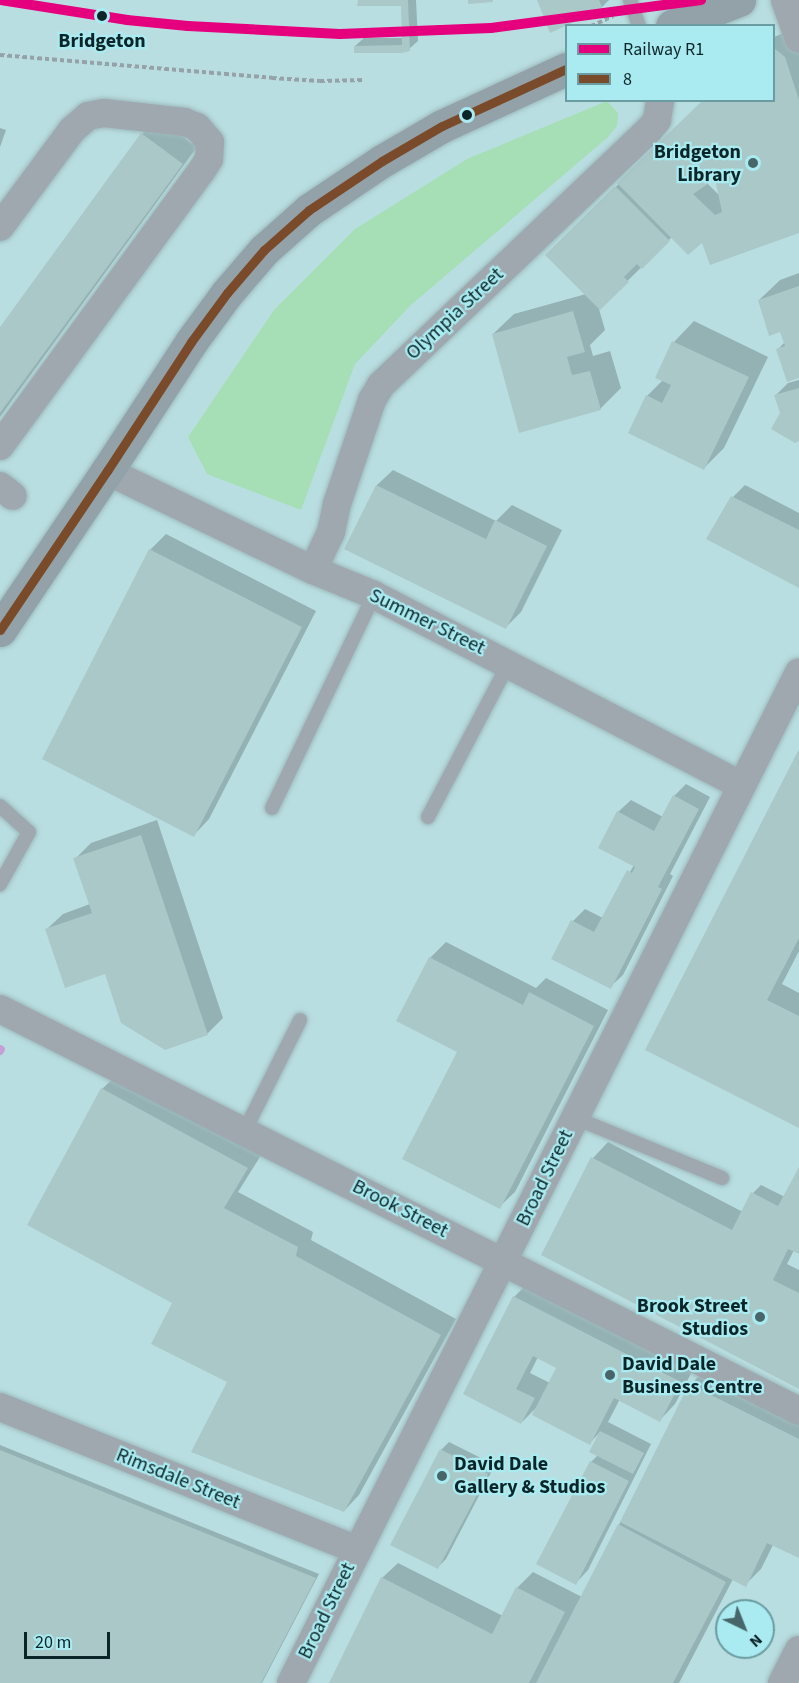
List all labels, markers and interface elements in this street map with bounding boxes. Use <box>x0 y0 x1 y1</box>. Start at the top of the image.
marker: Bridgeton <box>91 5 113 27</box>
legend <box>565 24 775 102</box>
place label: Bridgeton <box>58 29 146 53</box>
text: Railway R1 <box>623 37 704 62</box>
text: 8 <box>623 67 632 92</box>
unlabelled marker <box>461 109 473 121</box>
place label: Bridgeton Library <box>654 140 741 187</box>
marker: Bridgeton Library <box>746 156 760 170</box>
street label: Olympia Street <box>401 263 509 365</box>
street label: Summer Street <box>365 584 489 660</box>
street label: Broad Street <box>511 1126 579 1230</box>
street label: Brook Street <box>348 1175 452 1243</box>
place label: Brook Street Studios <box>637 1294 748 1341</box>
marker: Brook Street Studios <box>753 1310 767 1324</box>
place label: David Dale Business Centre <box>622 1352 763 1399</box>
marker: David Dale Business Centre <box>603 1368 617 1382</box>
street label: Rimsdale Street <box>113 1443 243 1515</box>
place label: David Dale Gallery & Studios <box>454 1452 605 1499</box>
marker: David Dale Gallery & Studios <box>435 1469 449 1483</box>
street label: Broad Street <box>293 1559 361 1663</box>
north arrow <box>715 1599 775 1659</box>
scale bar <box>27 1620 112 1658</box>
text: N <box>745 1629 767 1652</box>
text: 20 m <box>35 1630 71 1655</box>

